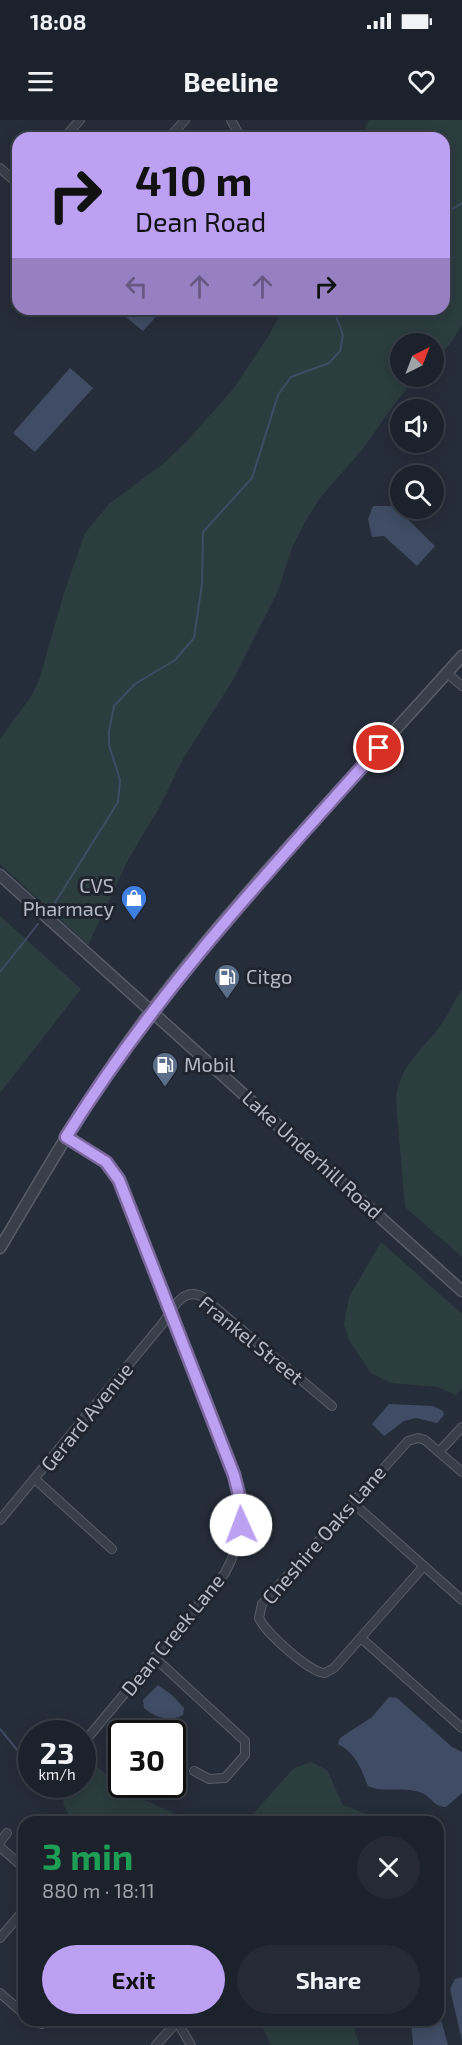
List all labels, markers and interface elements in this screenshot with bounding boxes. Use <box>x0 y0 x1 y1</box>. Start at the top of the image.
text: 18:08 <box>30 8 86 34</box>
icon: menu <box>24 65 57 98</box>
text: Beeline <box>183 65 279 97</box>
icon: heart <box>405 65 438 98</box>
text: 410 m <box>135 154 252 204</box>
icon: right <box>36 156 114 234</box>
text: Dean Road <box>135 205 266 237</box>
icon: left <box>120 270 153 303</box>
icon: ahead <box>183 270 216 303</box>
icon: ahead <box>246 270 279 303</box>
icon: right <box>309 270 342 303</box>
north arrow <box>390 333 444 387</box>
map controls <box>390 333 444 519</box>
button: sound <box>390 399 444 453</box>
button: search <box>390 465 444 519</box>
pin <box>353 722 404 773</box>
icon: arrive <box>362 731 395 764</box>
place label: CVS Pharmacy <box>23 873 114 920</box>
shop icon: CVS Pharmacy <box>119 883 149 921</box>
fuel station icon: Citgo <box>212 962 242 1000</box>
place label: Citgo <box>246 964 292 988</box>
fuel station icon: Mobil <box>150 1050 180 1088</box>
place label: Mobil <box>184 1052 235 1076</box>
street label: Lake Underhill Road <box>238 1085 388 1223</box>
street label: Frankel Street <box>195 1290 309 1389</box>
street label: Gerard Avenue <box>35 1357 137 1475</box>
street label: Cheshire Oaks Lane <box>256 1460 390 1609</box>
position arrow <box>209 1493 273 1557</box>
street label: Dean Creek Lane <box>116 1569 229 1700</box>
speed limit sign: 30 <box>108 1720 186 1798</box>
text: 23 <box>40 1734 74 1770</box>
text: km/h <box>38 1765 76 1783</box>
text: 3 min <box>42 1834 133 1877</box>
button: close <box>357 1836 420 1899</box>
text: 880 m · 18:11 <box>42 1878 155 1902</box>
button: Exit <box>42 1945 225 2014</box>
button: Share <box>237 1945 420 2014</box>

